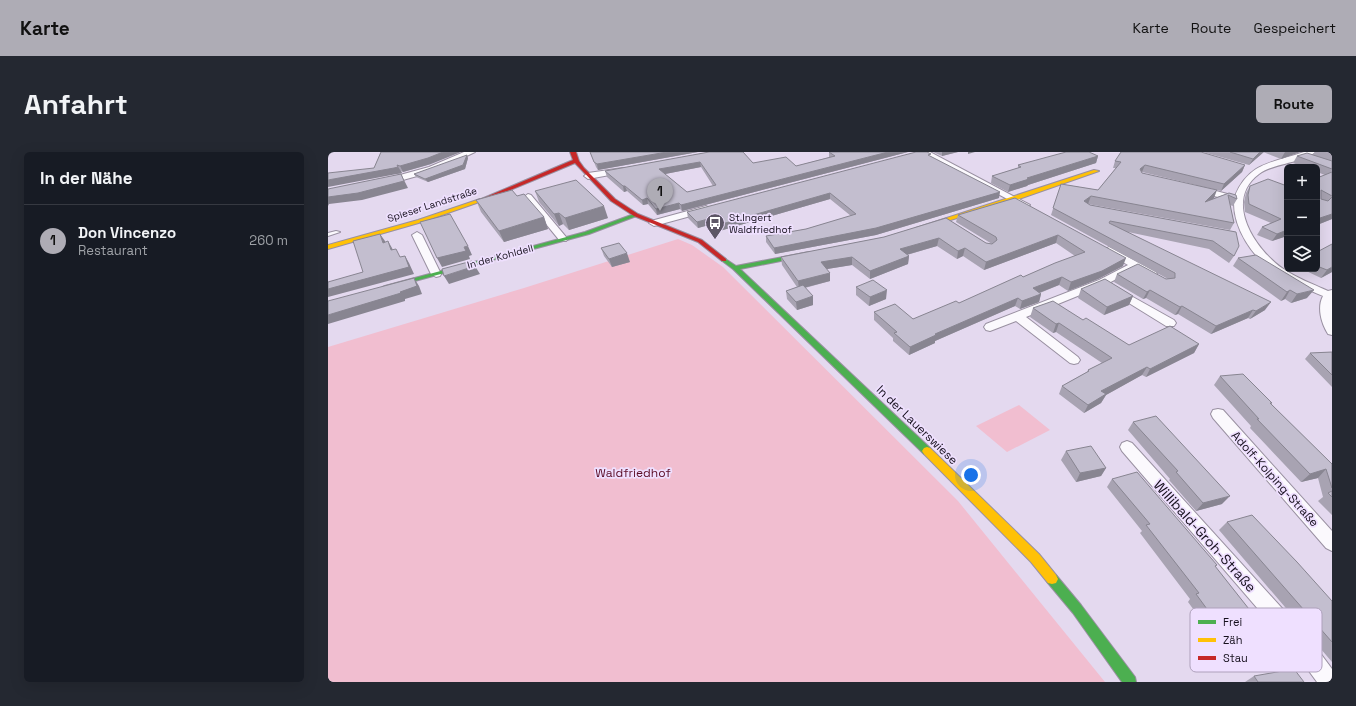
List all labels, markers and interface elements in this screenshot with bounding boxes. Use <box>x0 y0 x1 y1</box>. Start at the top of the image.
text: Karte <box>20 16 70 41</box>
text: Karte <box>1133 19 1169 37</box>
text: Route <box>1191 19 1231 37</box>
text: Gespeichert <box>1253 19 1336 37</box>
button: Route <box>1256 85 1332 123</box>
text: Anfahrt <box>24 86 128 122</box>
map controls <box>1284 164 1320 272</box>
button: + <box>1284 164 1320 200</box>
text: In der Nähe <box>40 167 132 189</box>
pin: 1 <box>647 178 673 211</box>
street label: Spieser Landstraße <box>386 184 479 225</box>
button: − <box>1284 200 1320 236</box>
place label: St.Ingert Waldfriedhof <box>729 211 792 236</box>
bus stop icon: St.Ingert Waldfriedhof <box>704 212 726 240</box>
text: Don Vincenzo <box>78 223 176 242</box>
text: 1 <box>50 232 56 249</box>
text: 260 m <box>249 232 288 249</box>
button: layers <box>1284 236 1320 272</box>
street label: In der Kohldell <box>466 241 535 272</box>
text: Restaurant <box>78 242 148 259</box>
street label: In der Lauerswiese <box>873 382 961 468</box>
street label: Adolf-Kolping-Straße <box>1228 428 1322 530</box>
park label: Waldfriedhof <box>595 465 671 481</box>
your location <box>961 465 981 485</box>
street label: Willibald-Groh-Straße <box>1150 476 1260 596</box>
legend <box>1190 608 1322 672</box>
text: Frei <box>1223 615 1242 629</box>
text: Zäh <box>1223 633 1242 647</box>
text: Stau <box>1223 651 1248 665</box>

